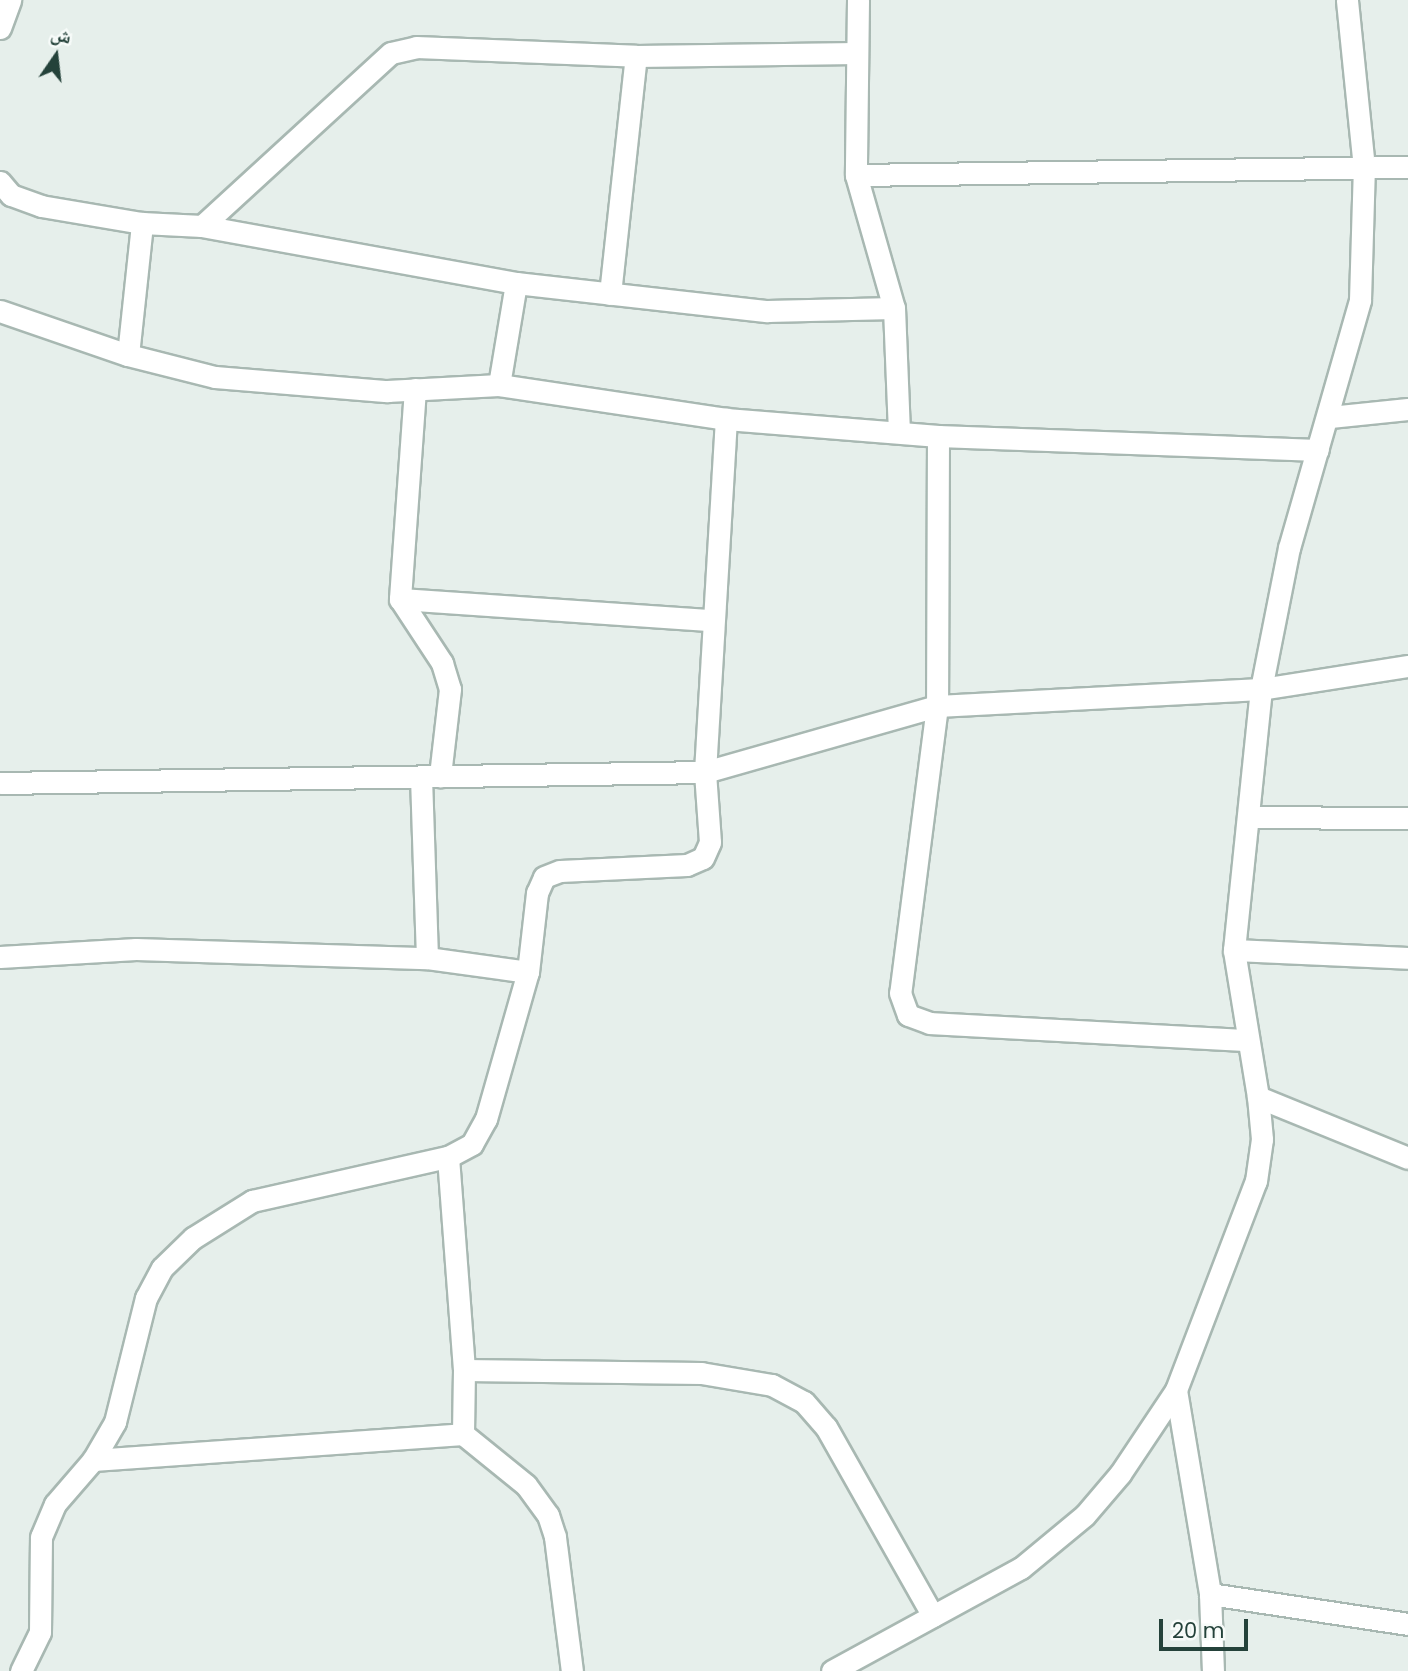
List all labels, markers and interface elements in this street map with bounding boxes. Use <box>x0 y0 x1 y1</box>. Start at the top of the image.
text: ش <box>48 20 74 51</box>
north arrow <box>21 21 91 91</box>
scale bar <box>1163 1604 1252 1648</box>
text: 20 m <box>1172 1616 1225 1645</box>

